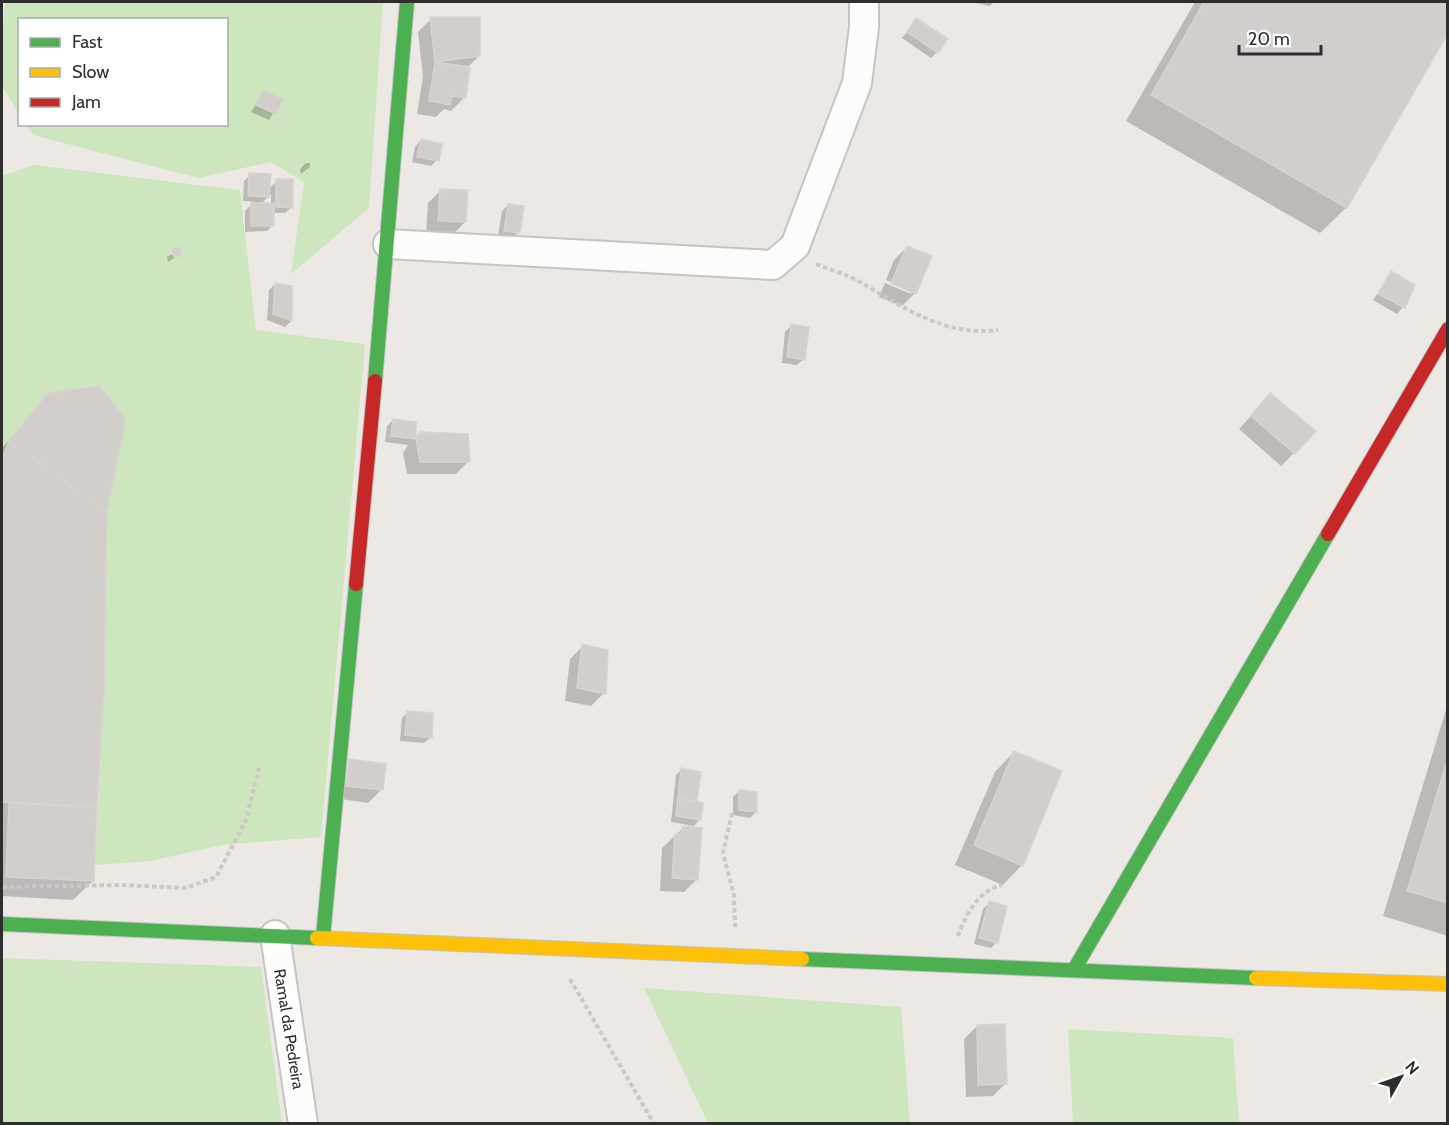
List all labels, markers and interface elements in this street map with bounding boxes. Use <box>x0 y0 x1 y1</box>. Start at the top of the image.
legend <box>18 18 228 126</box>
scale bar <box>1239 18 1322 56</box>
text: 20 m <box>1248 28 1290 50</box>
text: Fast <box>72 31 103 53</box>
text: Slow <box>72 61 109 83</box>
text: Jam <box>71 91 101 113</box>
street label: Ramal da Pedreira <box>270 967 308 1091</box>
north arrow <box>1371 1047 1431 1107</box>
text: N <box>1401 1057 1423 1078</box>

